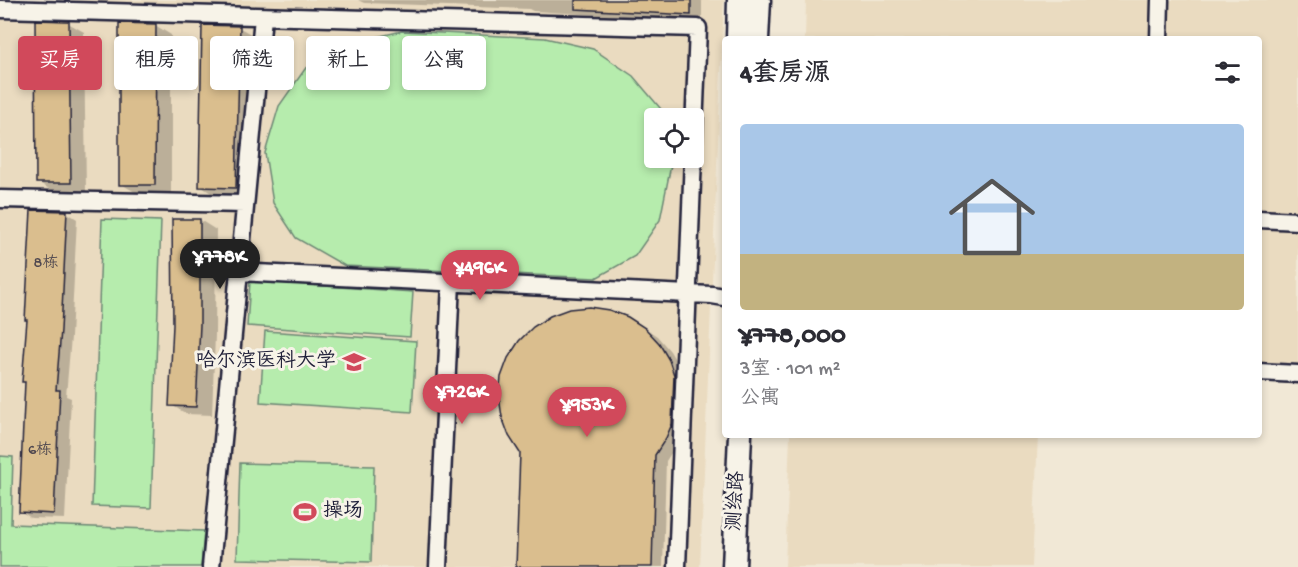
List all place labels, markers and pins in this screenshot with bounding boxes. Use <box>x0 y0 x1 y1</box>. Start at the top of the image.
pin: ¥778K <box>178 239 262 290</box>
pin: ¥496K <box>438 250 522 301</box>
place label: 哈尔滨医科大学 <box>196 349 336 374</box>
school or university icon: 哈尔滨医科大学 <box>341 349 367 375</box>
pin: ¥726K <box>420 374 504 425</box>
pin: ¥953K <box>545 387 629 438</box>
sports icon: 操场 <box>292 499 318 525</box>
place label: 操场 <box>323 500 363 524</box>

